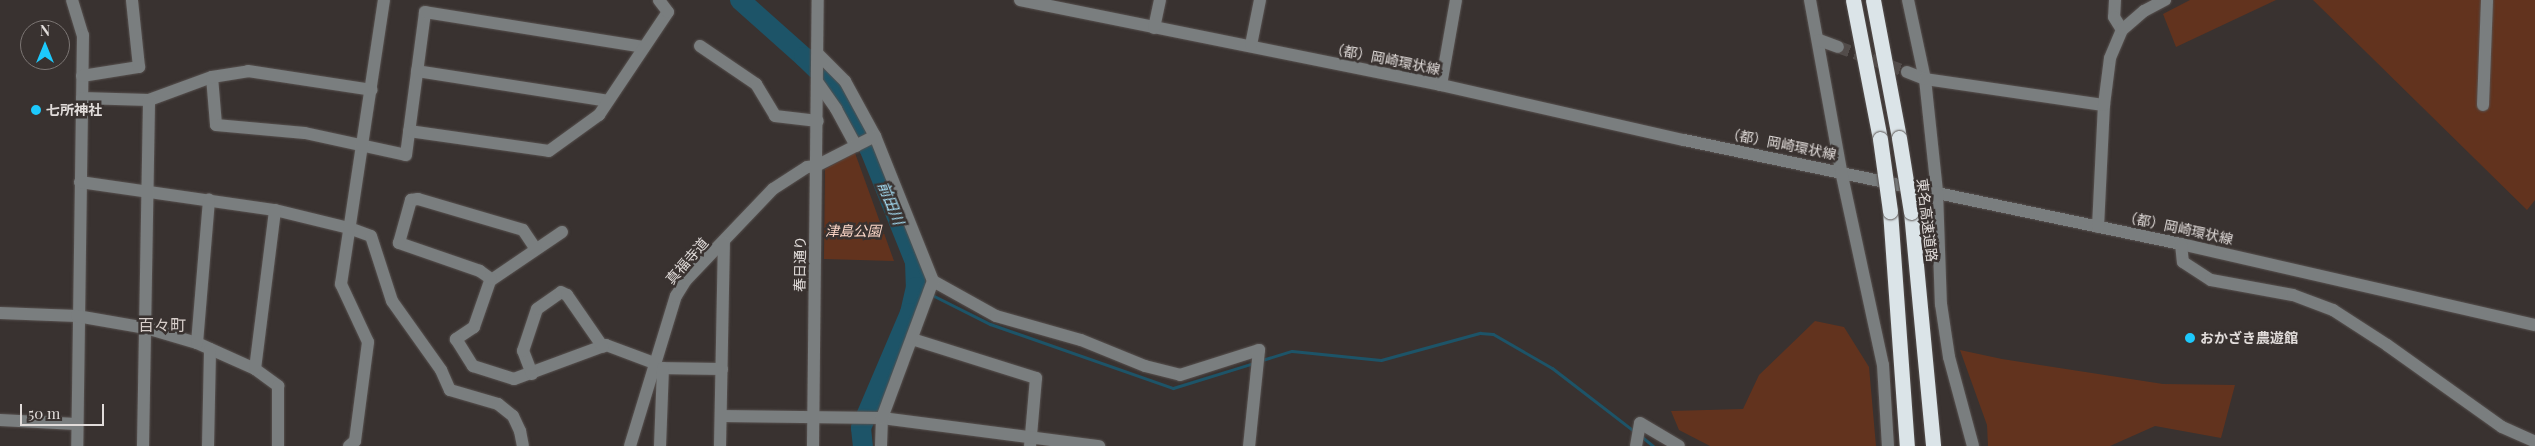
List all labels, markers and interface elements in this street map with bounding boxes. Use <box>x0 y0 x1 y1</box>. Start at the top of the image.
north arrow <box>20 20 70 70</box>
text: N <box>40 21 50 40</box>
street label: （都）岡崎環状線 <box>1328 40 1442 78</box>
place label: 七所神社 <box>46 102 102 118</box>
marker: 七所神社 <box>30 104 42 116</box>
street label: （都）岡崎環状線 <box>1724 125 1838 163</box>
street label: 東名高速道路 <box>1914 177 1940 263</box>
water label: 前田川 <box>874 179 908 227</box>
street label: （都）岡崎環状線 <box>2121 208 2235 248</box>
park label: 津島公園 <box>825 223 881 239</box>
street label: 真福寺道 <box>662 234 712 288</box>
street label: 春日通り <box>791 236 809 292</box>
district label: 百々町 <box>138 315 186 335</box>
place label: おかざき農遊館 <box>2200 330 2298 346</box>
marker: おかざき農遊館 <box>2184 332 2196 344</box>
scale bar <box>22 394 106 426</box>
text: 50 m <box>28 403 60 423</box>

